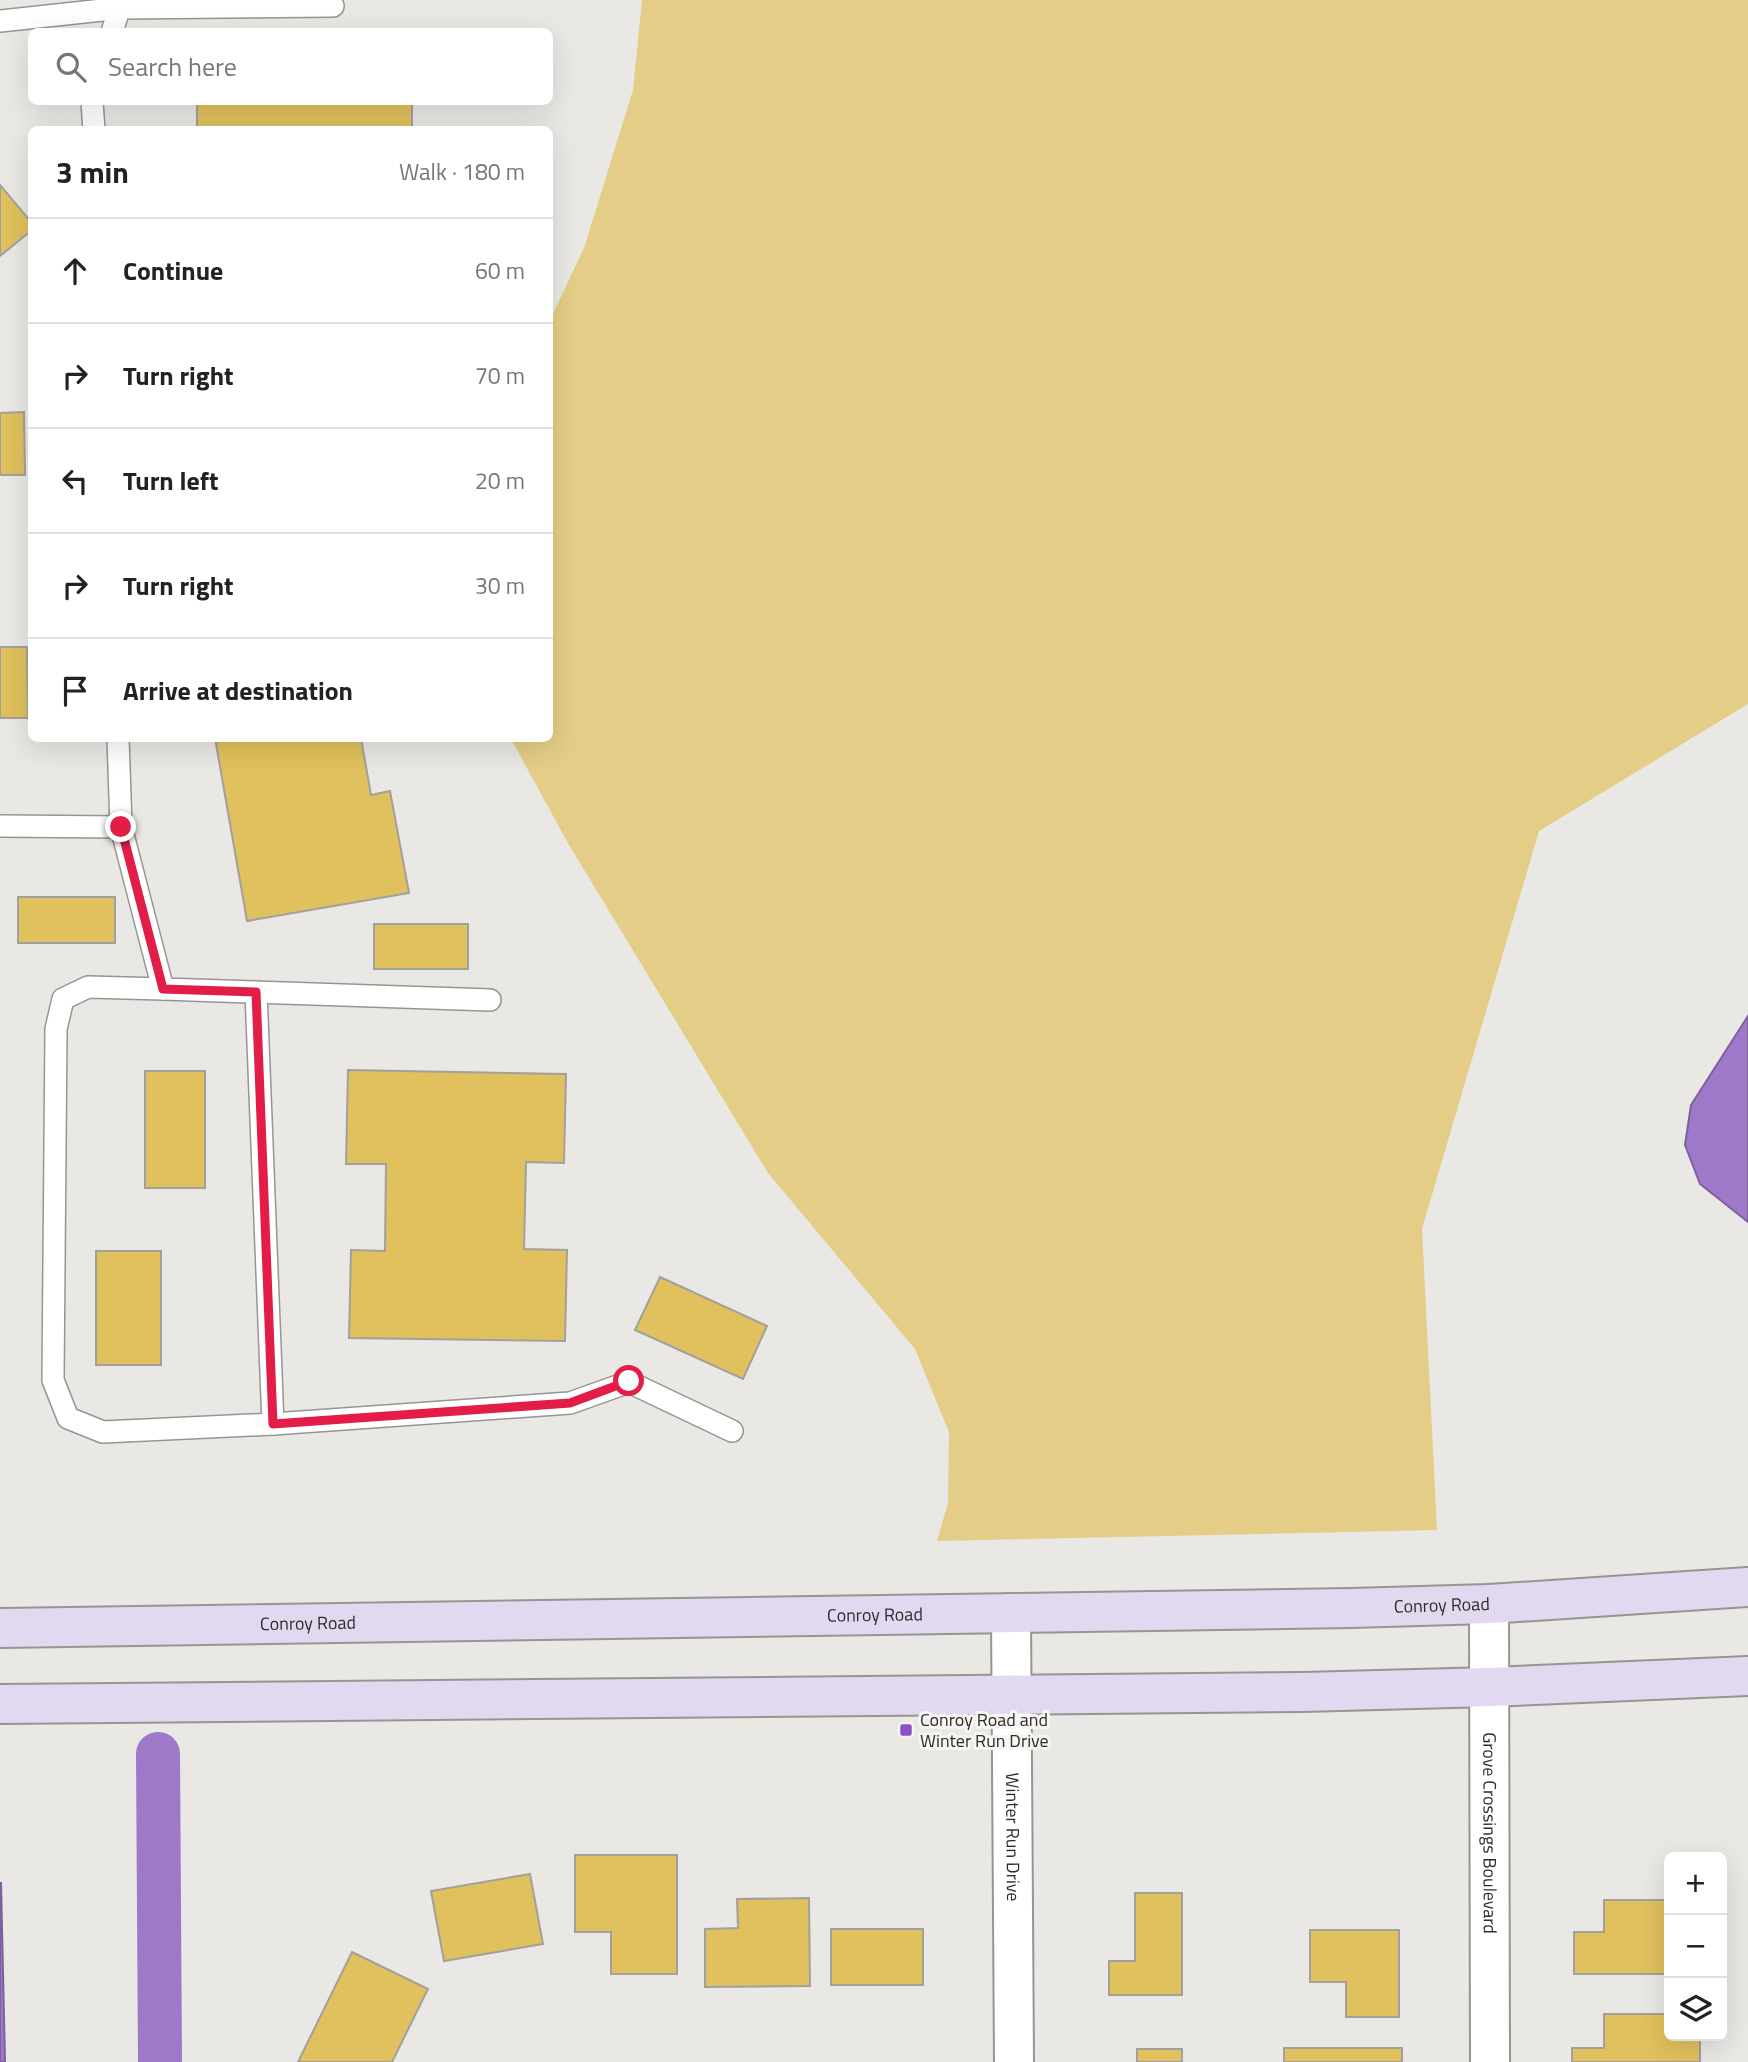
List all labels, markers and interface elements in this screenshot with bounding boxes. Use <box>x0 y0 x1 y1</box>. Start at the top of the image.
search box <box>28 28 553 105</box>
text: Search here <box>108 47 237 86</box>
icon: search <box>52 48 90 86</box>
text: 3 min <box>56 149 129 195</box>
text: Walk · 180 m <box>399 154 525 189</box>
text: Continue <box>123 251 223 290</box>
icon: ahead <box>56 252 94 290</box>
text: 60 m <box>475 253 525 288</box>
text: Turn right <box>123 356 234 395</box>
icon: right <box>56 357 94 395</box>
text: 70 m <box>475 358 525 393</box>
text: Turn left <box>123 461 218 500</box>
icon: left <box>56 462 94 500</box>
text: 20 m <box>475 463 525 498</box>
text: Turn right <box>123 566 234 605</box>
icon: right <box>56 567 94 605</box>
text: 30 m <box>475 568 525 603</box>
text: Arrive at destination <box>123 671 353 710</box>
icon: arrive <box>56 672 94 710</box>
route end <box>105 811 136 842</box>
route start <box>613 1365 644 1396</box>
street label: Conroy Road <box>1393 1590 1490 1620</box>
street label: Conroy Road <box>827 1600 923 1629</box>
street label: Conroy Road <box>260 1609 356 1637</box>
place label: Conroy Road and Winter Run Drive <box>920 1706 1049 1754</box>
marker: Conroy Road and Winter Run Drive <box>898 1722 914 1738</box>
street label: Grove Crossings Boulevard <box>1476 1732 1504 1934</box>
street label: Winter Run Drive <box>999 1772 1027 1901</box>
map controls <box>1664 1852 1727 2041</box>
button: + <box>1664 1852 1727 1915</box>
button: − <box>1664 1915 1727 1978</box>
button: layers <box>1664 1978 1727 2041</box>

